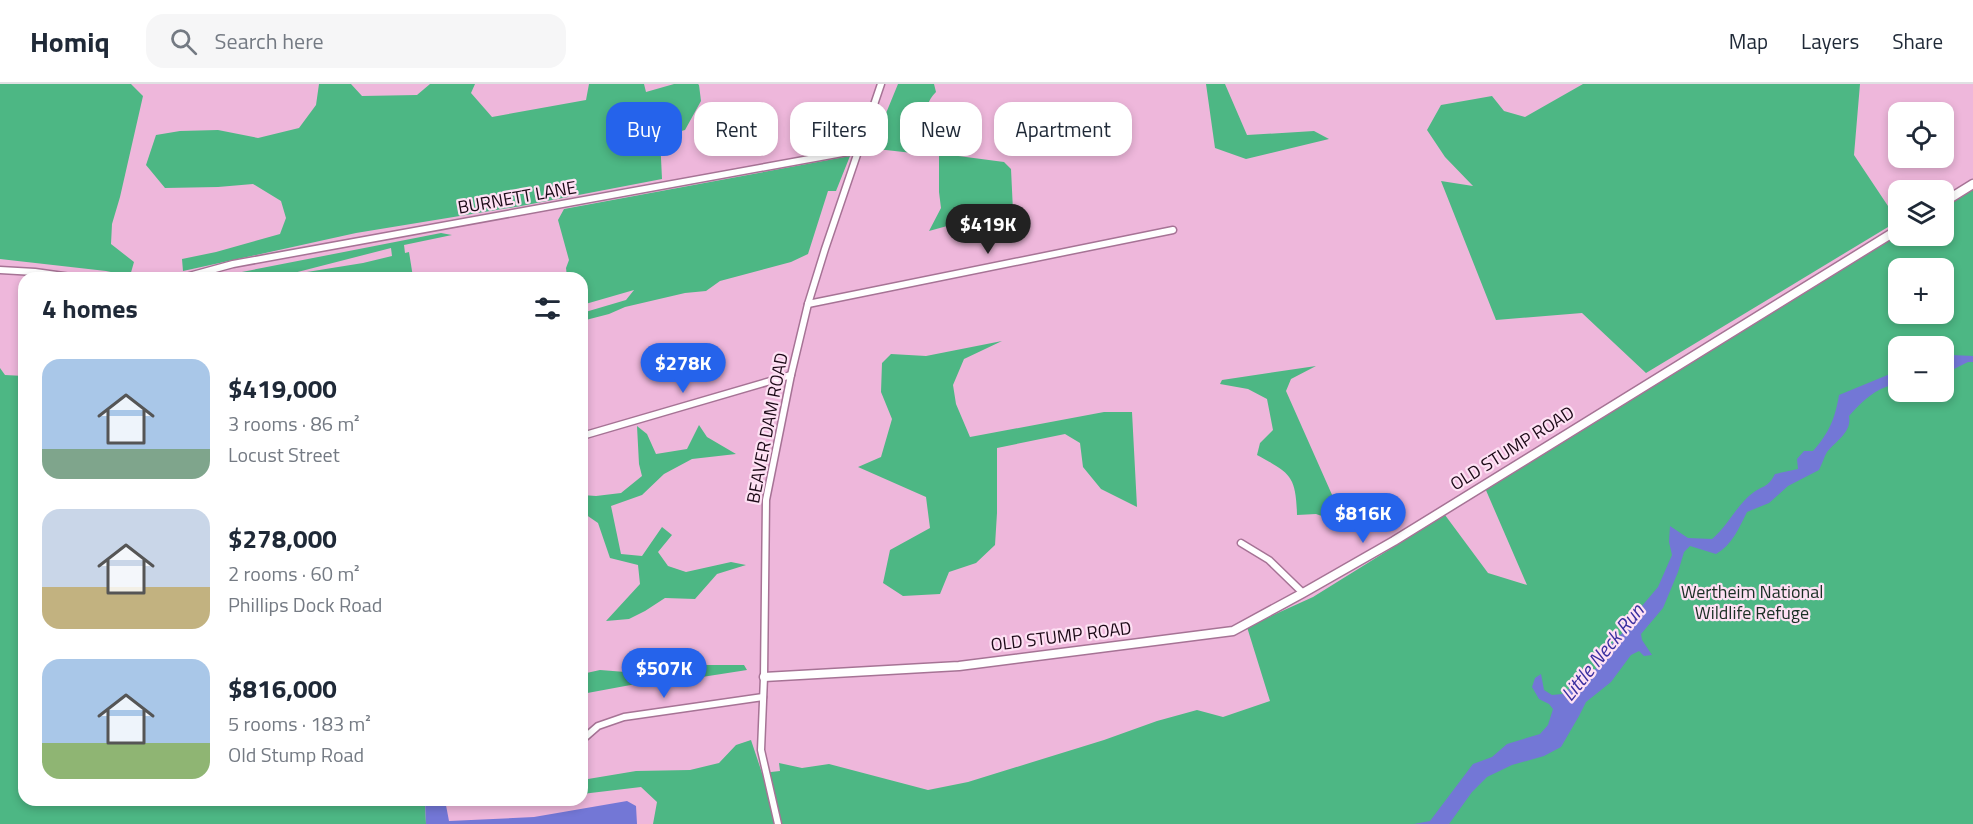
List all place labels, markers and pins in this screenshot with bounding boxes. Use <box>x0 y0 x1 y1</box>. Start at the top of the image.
pin: $419K <box>946 204 1030 255</box>
pin: $278K <box>641 343 725 394</box>
pin: $816K <box>1321 493 1405 544</box>
pin: $507K <box>622 648 706 699</box>

